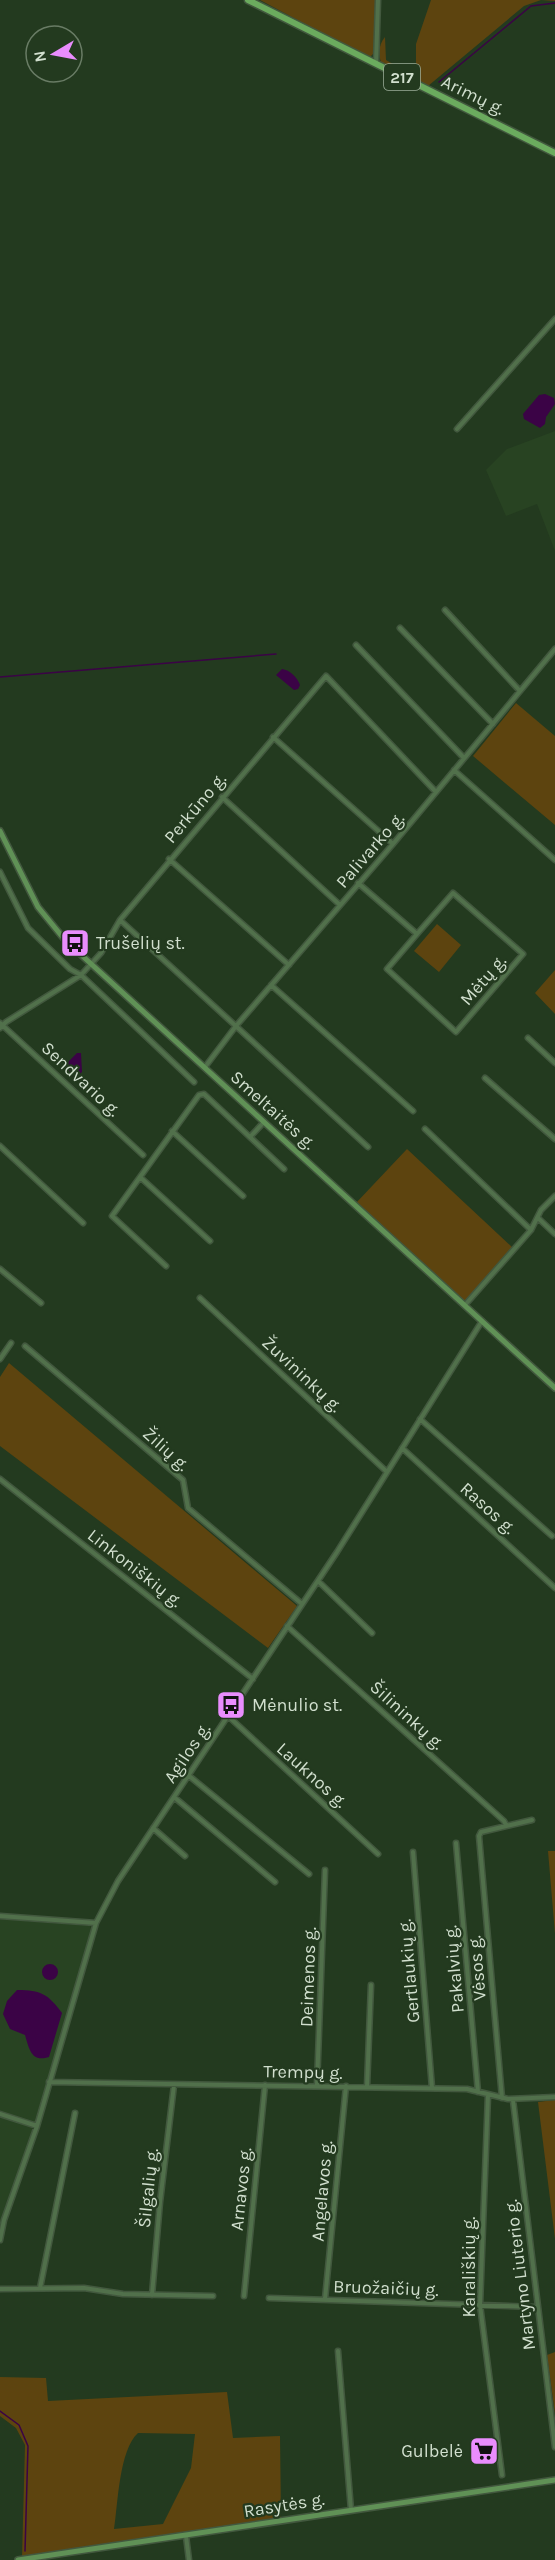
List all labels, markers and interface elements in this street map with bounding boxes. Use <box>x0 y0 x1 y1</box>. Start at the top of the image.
north arrow <box>24 24 84 84</box>
text: N <box>29 49 50 64</box>
road number: 217 <box>384 64 420 90</box>
street label: Arimų g. <box>438 70 508 120</box>
street label: Perkūno g. <box>159 768 231 848</box>
street label: Palivarko g. <box>331 808 409 892</box>
bus stop icon: Trušelių st. <box>59 927 91 959</box>
place label: Trušelių st. <box>96 932 185 954</box>
street label: Mėtų g. <box>455 950 511 1010</box>
street label: Sendvario g. <box>37 1037 125 1121</box>
street label: Smeltaitės g. <box>226 1066 320 1154</box>
street label: Žuvininkų g. <box>257 1331 347 1417</box>
street label: Žilių g. <box>138 1422 194 1476</box>
street label: Rasos g. <box>456 1477 520 1539</box>
street label: Linkoniškių g. <box>83 1524 187 1612</box>
street label: Šilininkų g. <box>365 1676 449 1754</box>
bus stop icon: Mėnulio st. <box>215 1689 247 1721</box>
place label: Mėnulio st. <box>252 1694 342 1716</box>
street label: Agilos g. <box>159 1719 215 1787</box>
street label: Lauknos g. <box>272 1738 352 1812</box>
street label: Gertlaukių g. <box>394 1918 424 2024</box>
street label: Pakalvių g. <box>439 1924 469 2014</box>
street label: Deimenos g. <box>295 1926 321 2028</box>
street label: Vėsos g. <box>463 1935 491 2001</box>
street label: Trempų g. <box>263 2060 343 2084</box>
street label: Angelavos g. <box>307 2139 337 2243</box>
street label: Arnavos g. <box>226 2146 256 2232</box>
street label: Šilgalių g. <box>133 2147 163 2229</box>
street label: Martyno Liuterio g. <box>500 2198 540 2352</box>
street label: Karališkių g. <box>458 2216 480 2318</box>
street label: Bruožaičių g. <box>333 2275 439 2301</box>
supermarket icon: Gulbelė <box>468 2435 500 2467</box>
place label: Gulbelė <box>401 2440 463 2462</box>
street label: Rasytės g. <box>242 2488 326 2522</box>

